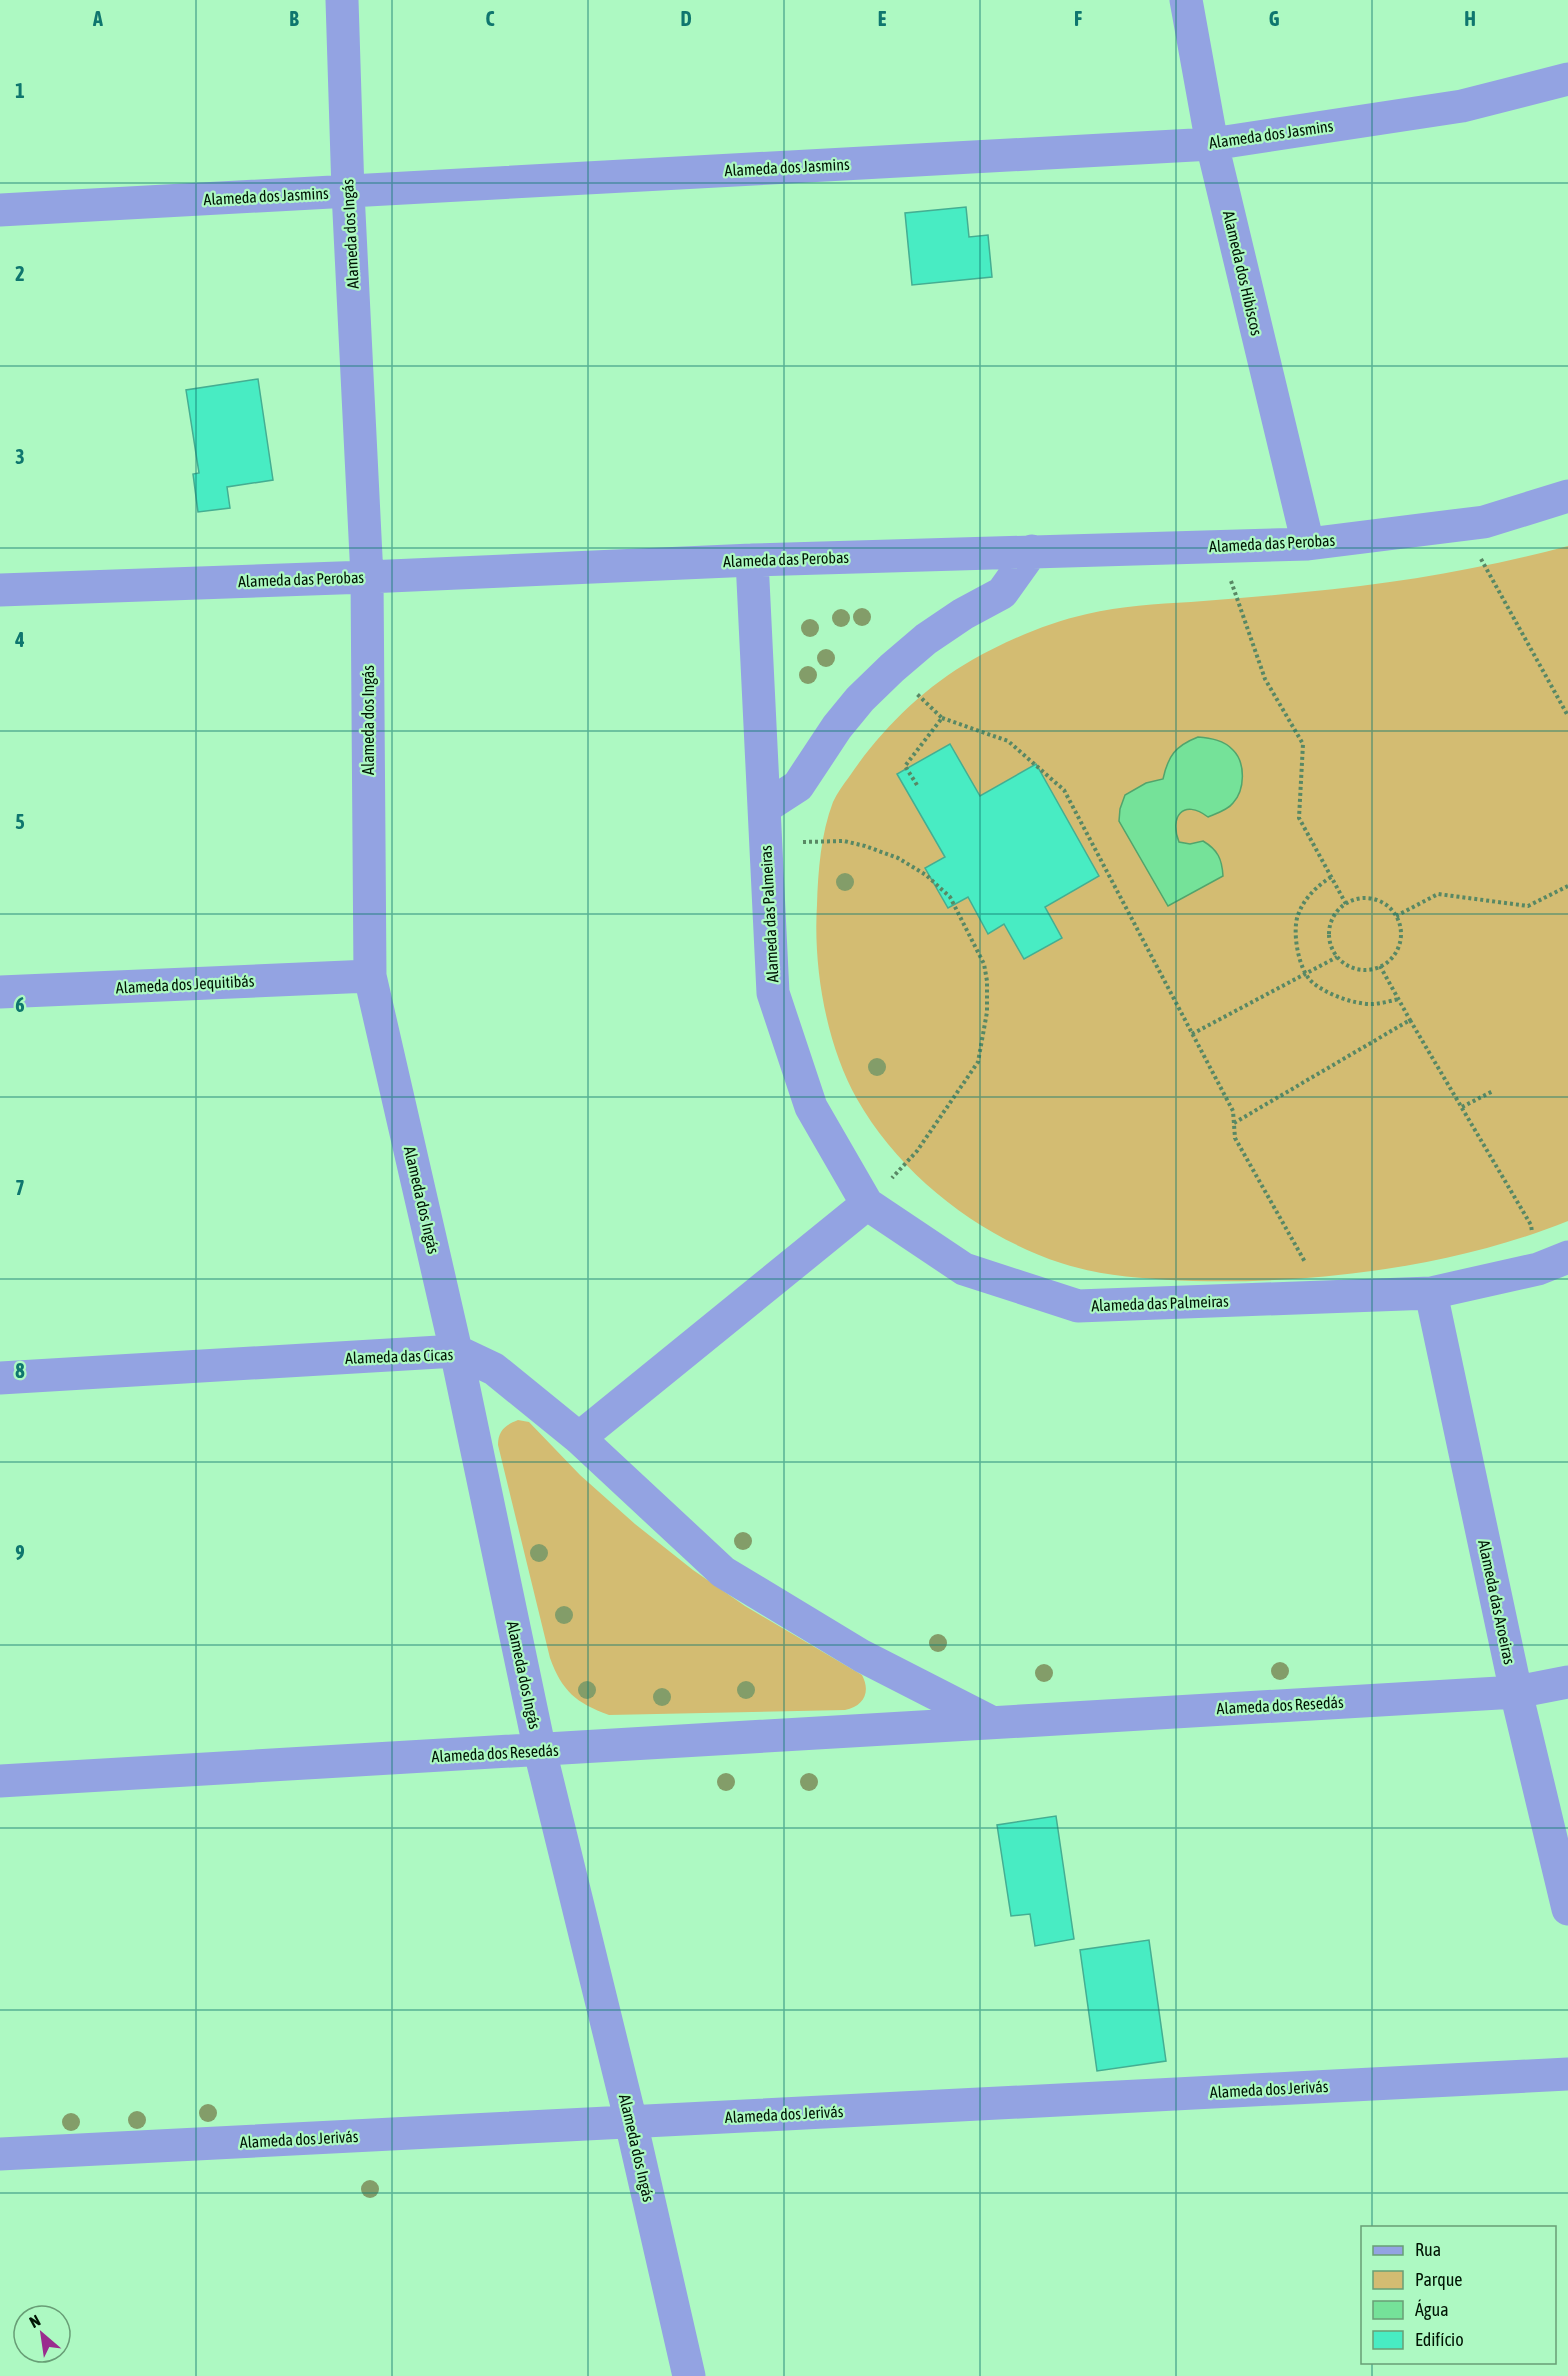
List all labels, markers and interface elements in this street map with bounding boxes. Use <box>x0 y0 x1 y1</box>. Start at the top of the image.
text: A <box>92 7 103 30</box>
text: B <box>289 7 299 30</box>
text: C <box>486 7 495 30</box>
text: D <box>680 7 692 30</box>
text: E <box>878 7 887 30</box>
text: F <box>1074 7 1082 30</box>
text: G <box>1269 7 1280 30</box>
text: H <box>1464 7 1476 30</box>
text: 1 <box>15 79 25 102</box>
street label: Alameda dos Jasmins <box>1208 116 1335 152</box>
street label: Alameda dos Jasmins <box>724 155 850 179</box>
street label: Alameda dos Ingás <box>338 178 363 289</box>
street label: Alameda dos Jasmins <box>203 184 329 208</box>
street label: Alameda dos Hibiscos <box>1220 209 1266 337</box>
text: 2 <box>15 262 25 285</box>
text: 3 <box>15 445 25 468</box>
street label: Alameda das Perobas <box>1209 531 1336 555</box>
street label: Alameda das Perobas <box>723 548 850 570</box>
street label: Alameda das Perobas <box>238 568 365 590</box>
text: 4 <box>14 628 25 651</box>
street label: Alameda dos Ingás <box>359 665 378 775</box>
text: 5 <box>15 810 25 833</box>
street label: Alameda das Palmeiras <box>756 845 782 983</box>
street label: Alameda dos Jequitibás <box>115 971 255 998</box>
text: 6 <box>15 993 25 1016</box>
street label: Alameda dos Ingás <box>400 1144 443 1256</box>
text: 7 <box>15 1176 25 1199</box>
street label: Alameda das Palmeiras <box>1091 1292 1229 1314</box>
street label: Alameda das Cicas <box>345 1345 454 1367</box>
text: 8 <box>15 1359 25 1382</box>
street label: Alameda das Aroeiras <box>1475 1538 1519 1666</box>
text: 9 <box>15 1541 25 1564</box>
street label: Alameda dos Ingás <box>503 1619 544 1731</box>
street label: Alameda dos Resedás <box>1216 1693 1344 1717</box>
street label: Alameda dos Resedás <box>431 1741 559 1765</box>
street label: Alameda dos Jerivás <box>1209 2077 1329 2101</box>
street label: Alameda dos Ingás <box>615 2092 658 2204</box>
street label: Alameda dos Jerivás <box>724 2102 844 2126</box>
street label: Alameda dos Jerivás <box>239 2127 359 2151</box>
legend <box>1361 2226 1556 2364</box>
text: Rua <box>1415 2239 1441 2260</box>
text: Parque <box>1415 2269 1463 2290</box>
text: Água <box>1415 2299 1449 2320</box>
north arrow <box>12 2304 72 2364</box>
text: N <box>26 2311 43 2331</box>
text: Edifício <box>1415 2329 1464 2350</box>

